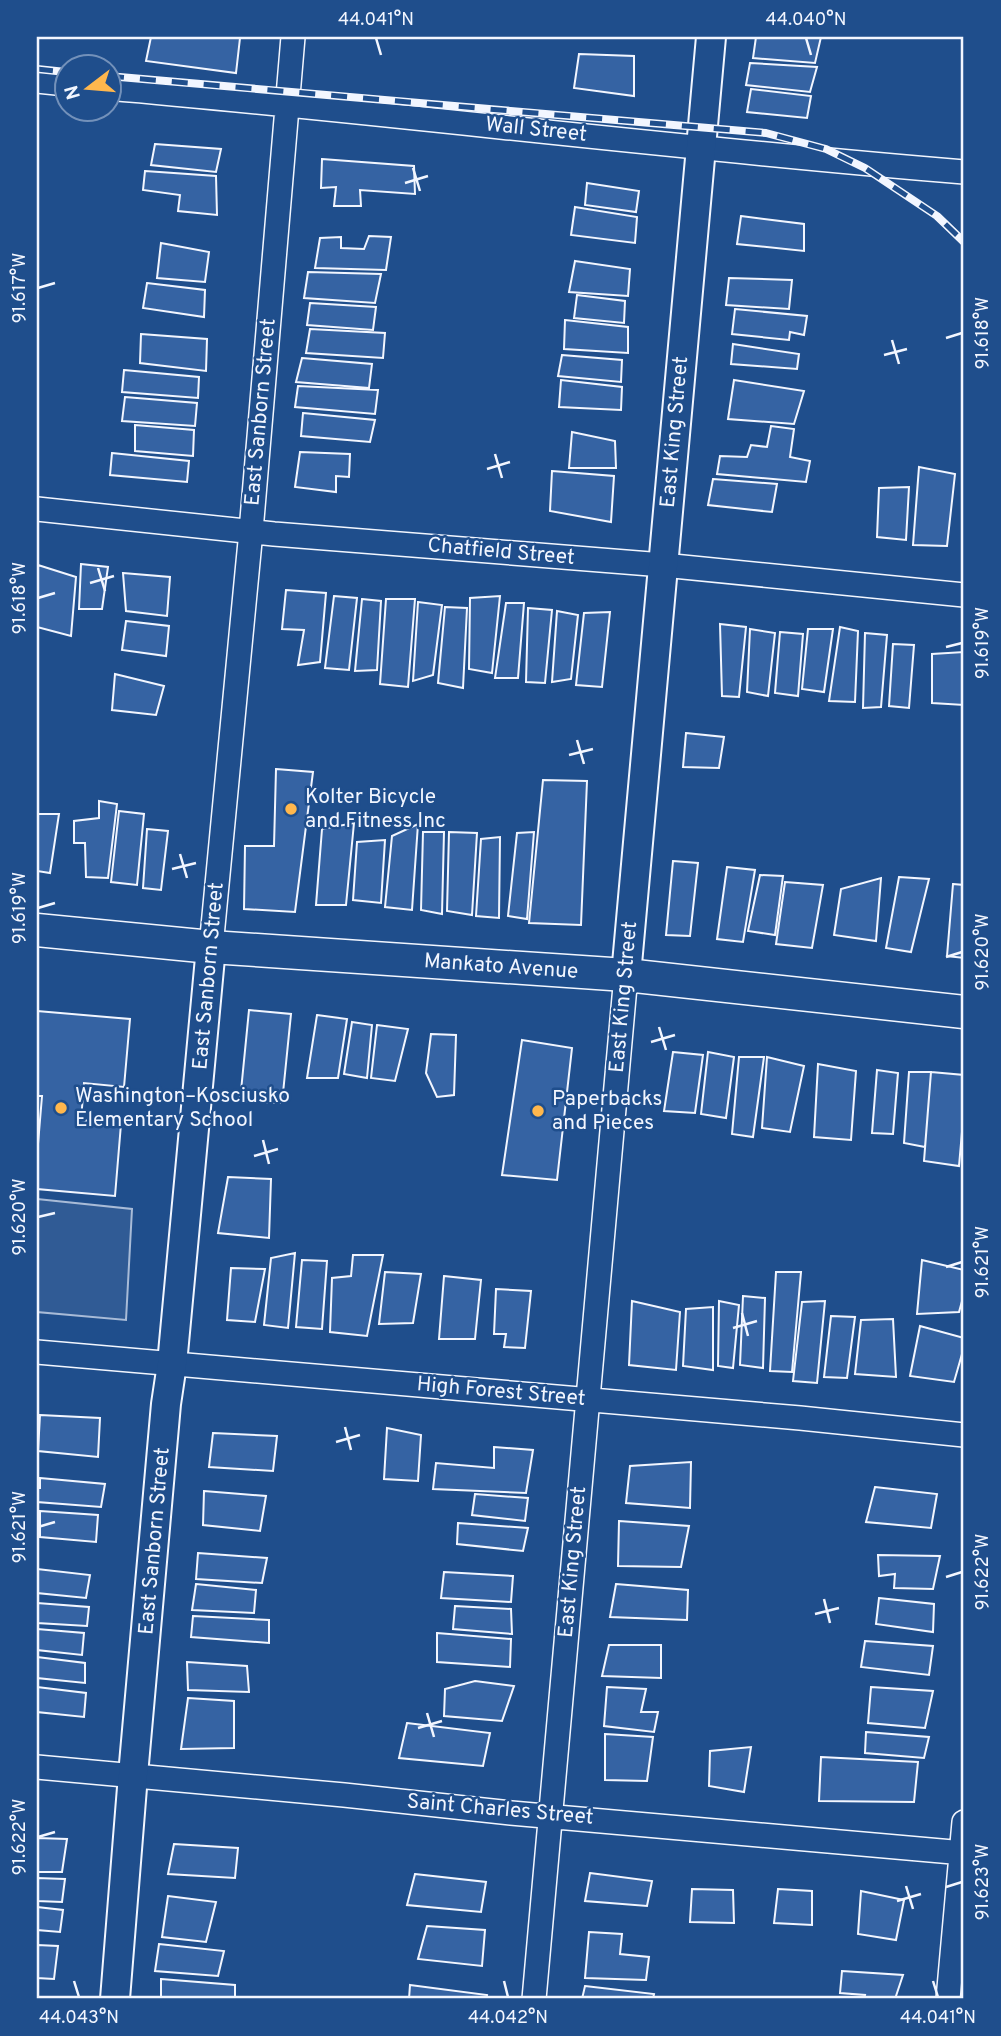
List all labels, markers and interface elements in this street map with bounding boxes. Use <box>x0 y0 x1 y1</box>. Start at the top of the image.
text: 44.041°N <box>338 9 414 32</box>
text: 44.040°N <box>766 9 846 32</box>
north arrow <box>52 52 122 122</box>
text: N <box>60 82 87 102</box>
street label: Wall Street <box>484 111 588 149</box>
text: 91.617°W <box>9 253 32 323</box>
text: 91.618°W <box>972 297 995 369</box>
street label: East Sanborn Street <box>239 317 283 507</box>
street label: East King Street <box>655 355 695 509</box>
street label: Chatfield Street <box>426 532 576 572</box>
text: 91.618°W <box>9 562 32 634</box>
text: 91.619°W <box>972 607 995 679</box>
place label: Kolter Bicycle and Fitness Inc <box>305 784 446 835</box>
marker: Kolter Bicycle and Fitness Inc <box>283 801 299 817</box>
text: 91.619°W <box>9 872 32 944</box>
street label: East Sanborn Street <box>187 881 231 1071</box>
text: 91.620°W <box>972 913 995 991</box>
street label: East King Street <box>604 920 644 1074</box>
street label: Mankato Avenue <box>423 948 579 986</box>
place label: Washington–Kosciusko Elementary School <box>75 1083 290 1134</box>
place label: Paperbacks and Pieces <box>552 1086 662 1137</box>
marker: Washington–Kosciusko Elementary School <box>53 1100 69 1116</box>
marker: Paperbacks and Pieces <box>530 1103 546 1119</box>
text: 91.620°W <box>9 1178 32 1256</box>
text: 91.621°W <box>972 1226 995 1298</box>
street label: High Forest Street <box>415 1371 587 1413</box>
street label: East Sanborn Street <box>133 1446 177 1636</box>
street label: East King Street <box>553 1485 593 1639</box>
text: 91.621°W <box>9 1491 32 1563</box>
text: 91.622°W <box>972 1534 995 1610</box>
street label: Saint Charles Street <box>405 1788 595 1832</box>
text: 91.622°W <box>9 1799 32 1875</box>
text: 91.623°W <box>972 1844 995 1920</box>
text: 44.043°N <box>39 2007 119 2030</box>
text: 44.042°N <box>468 2007 548 2030</box>
text: 44.041°N <box>900 2007 976 2030</box>

